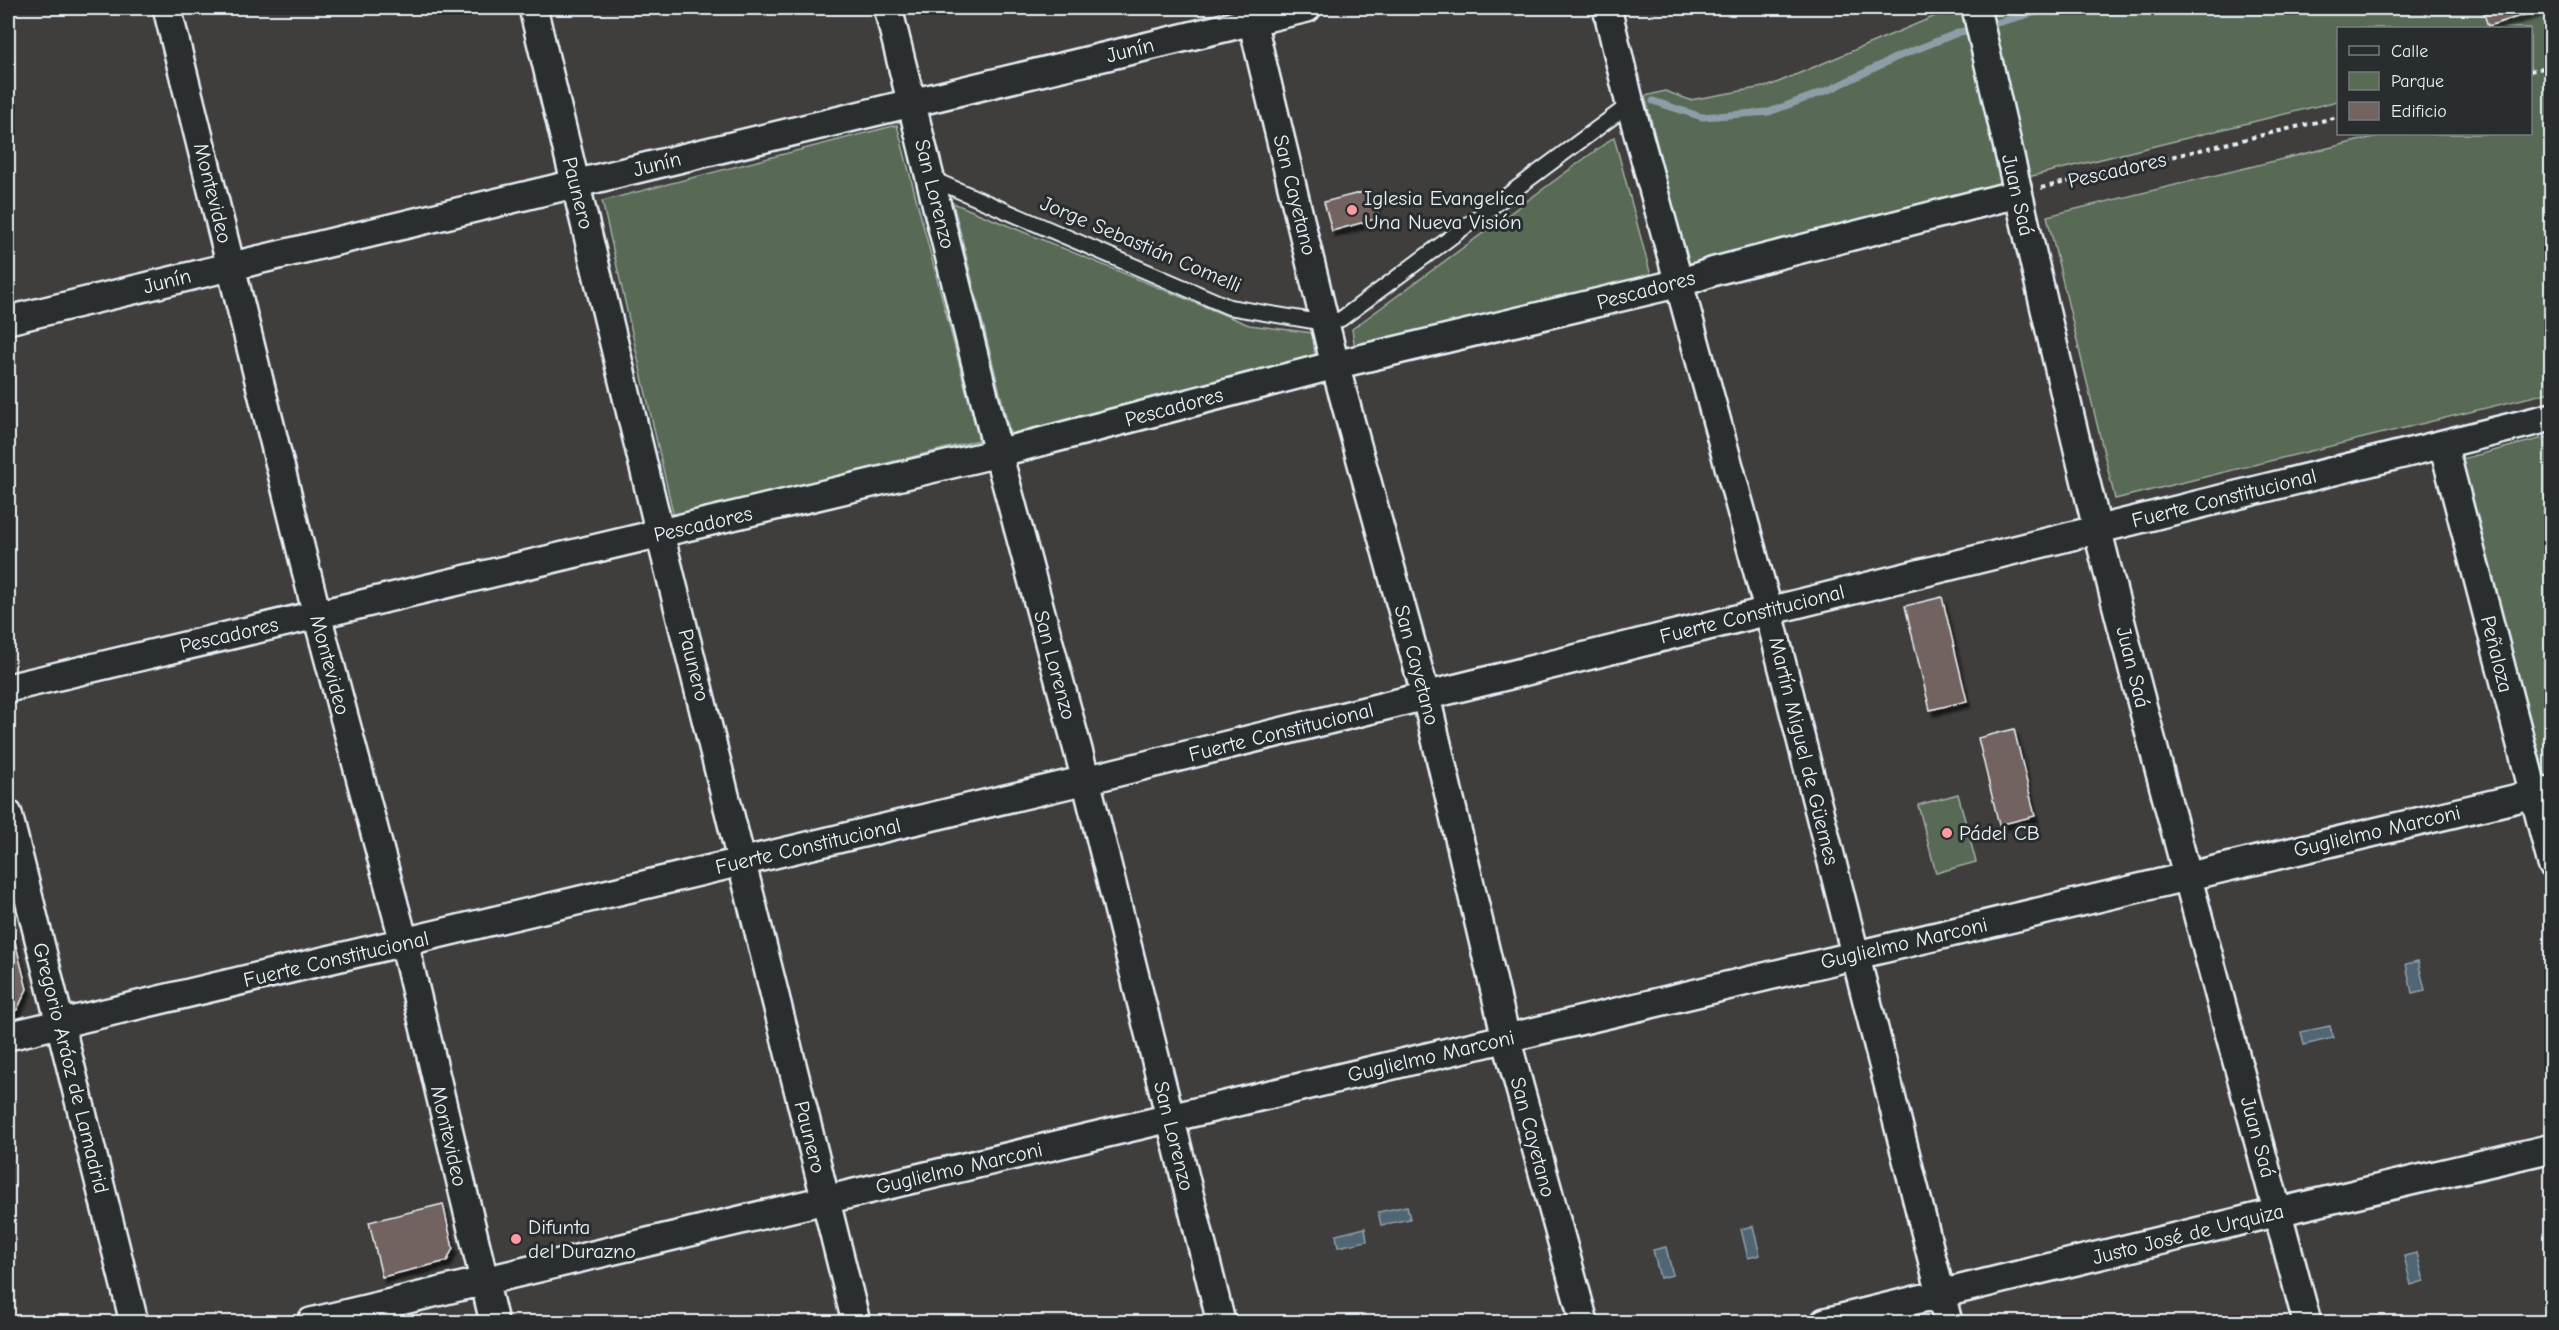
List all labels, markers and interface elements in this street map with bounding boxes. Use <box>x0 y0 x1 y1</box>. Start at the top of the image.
legend <box>2337 27 2532 135</box>
street label: Junín <box>1104 33 1156 67</box>
text: Calle <box>2391 41 2428 62</box>
text: Parque <box>2391 71 2444 92</box>
text: Edificio <box>2391 101 2447 122</box>
street label: San Cayetano <box>1268 132 1322 258</box>
street label: San Lorenzo <box>910 137 960 251</box>
street label: Montevideo <box>189 140 237 246</box>
street label: Junín <box>631 147 683 181</box>
street label: Pescadores <box>2065 147 2169 193</box>
street label: Juan Saá <box>1997 152 2039 238</box>
street label: Paunero <box>557 154 599 232</box>
place label: Iglesia Evangelica Una Nueva Visión <box>1364 186 1525 234</box>
street label: Jorge Sebastián Comelli <box>1037 191 1245 297</box>
marker: Iglesia Evangelica Una Nueva Visión <box>1345 203 1359 217</box>
street label: Junín <box>141 264 193 298</box>
street label: Pescadores <box>1594 265 1698 315</box>
street label: Pescadores <box>1122 382 1226 432</box>
street label: Fuerte Constitucional <box>2129 463 2319 533</box>
street label: Pescadores <box>651 501 755 547</box>
street label: Fuerte Constitucional <box>1657 579 1847 649</box>
street label: San Cayetano <box>1389 602 1445 728</box>
street label: San Lorenzo <box>1029 608 1081 722</box>
street label: Pescadores <box>177 612 281 658</box>
street label: Montevideo <box>305 612 355 718</box>
street label: Peñaloza <box>2476 613 2518 695</box>
street label: Juan Saá <box>2111 624 2155 710</box>
street label: Paunero <box>673 626 715 704</box>
street label: Martín Miguel de Güemes <box>1764 635 1844 867</box>
street label: Fuerte Constitucional <box>1186 697 1376 767</box>
street label: Guglielmo Marconi <box>2291 800 2463 862</box>
street label: Fuerte Constitucional <box>713 813 903 879</box>
place label: Pádel CB <box>1959 821 2040 845</box>
marker: Pádel CB <box>1940 826 1954 840</box>
street label: Guglielmo Marconi <box>1818 912 1990 974</box>
street label: Fuerte Constitucional <box>241 926 431 992</box>
street label: Gregorio Aráoz de Lamadrid <box>28 940 114 1196</box>
street label: Guglielmo Marconi <box>1345 1025 1517 1087</box>
street label: San Cayetano <box>1505 1074 1561 1200</box>
street label: San Lorenzo <box>1149 1079 1199 1193</box>
street label: Montevideo <box>426 1083 472 1189</box>
street label: Juan Saá <box>2236 1094 2280 1180</box>
street label: Paunero <box>789 1098 831 1176</box>
street label: Guglielmo Marconi <box>873 1137 1045 1199</box>
street label: Justo José de Urquiza <box>2090 1199 2286 1269</box>
place label: Difunta del Durazno <box>528 1215 636 1263</box>
marker: Difunta del Durazno <box>509 1232 523 1246</box>

